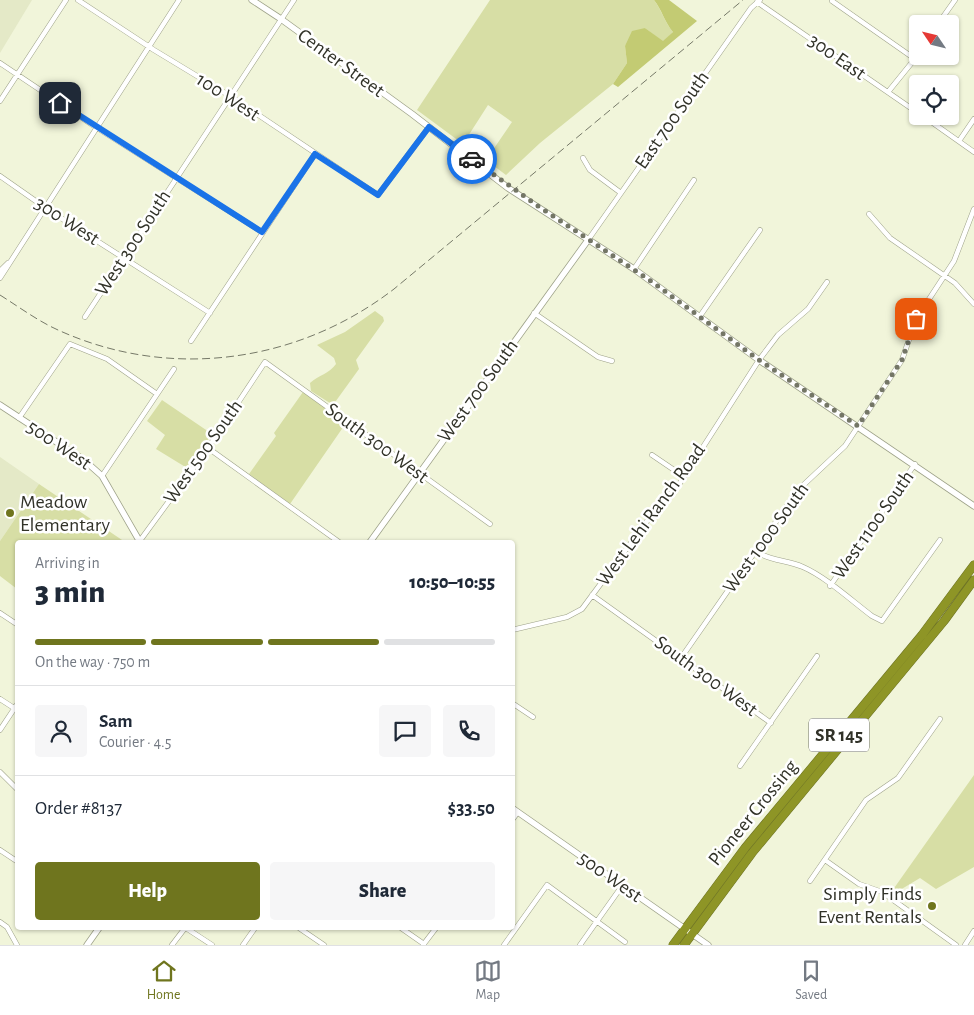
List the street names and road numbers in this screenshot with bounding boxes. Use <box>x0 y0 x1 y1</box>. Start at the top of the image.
street label: Center Street <box>294 25 389 101</box>
street label: 300 East <box>805 30 870 84</box>
street label: East 700 South <box>631 68 713 172</box>
street label: 100 West <box>193 69 264 125</box>
street label: West 300 South <box>91 186 175 300</box>
street label: 300 West <box>31 193 103 250</box>
street label: West 700 South <box>434 336 522 446</box>
street label: West 500 South <box>160 396 246 508</box>
street label: South 300 West <box>322 399 433 487</box>
street label: 500 West <box>23 416 95 474</box>
street label: West Lehi Ranch Road <box>593 440 709 590</box>
street label: West 1100 South <box>828 467 918 583</box>
street label: West 1000 South <box>719 479 813 597</box>
street label: South 300 West <box>651 632 762 720</box>
road number: SR 145 <box>809 718 869 752</box>
street label: Pioneer Crossing <box>705 756 802 870</box>
street label: 500 West <box>574 848 646 906</box>

